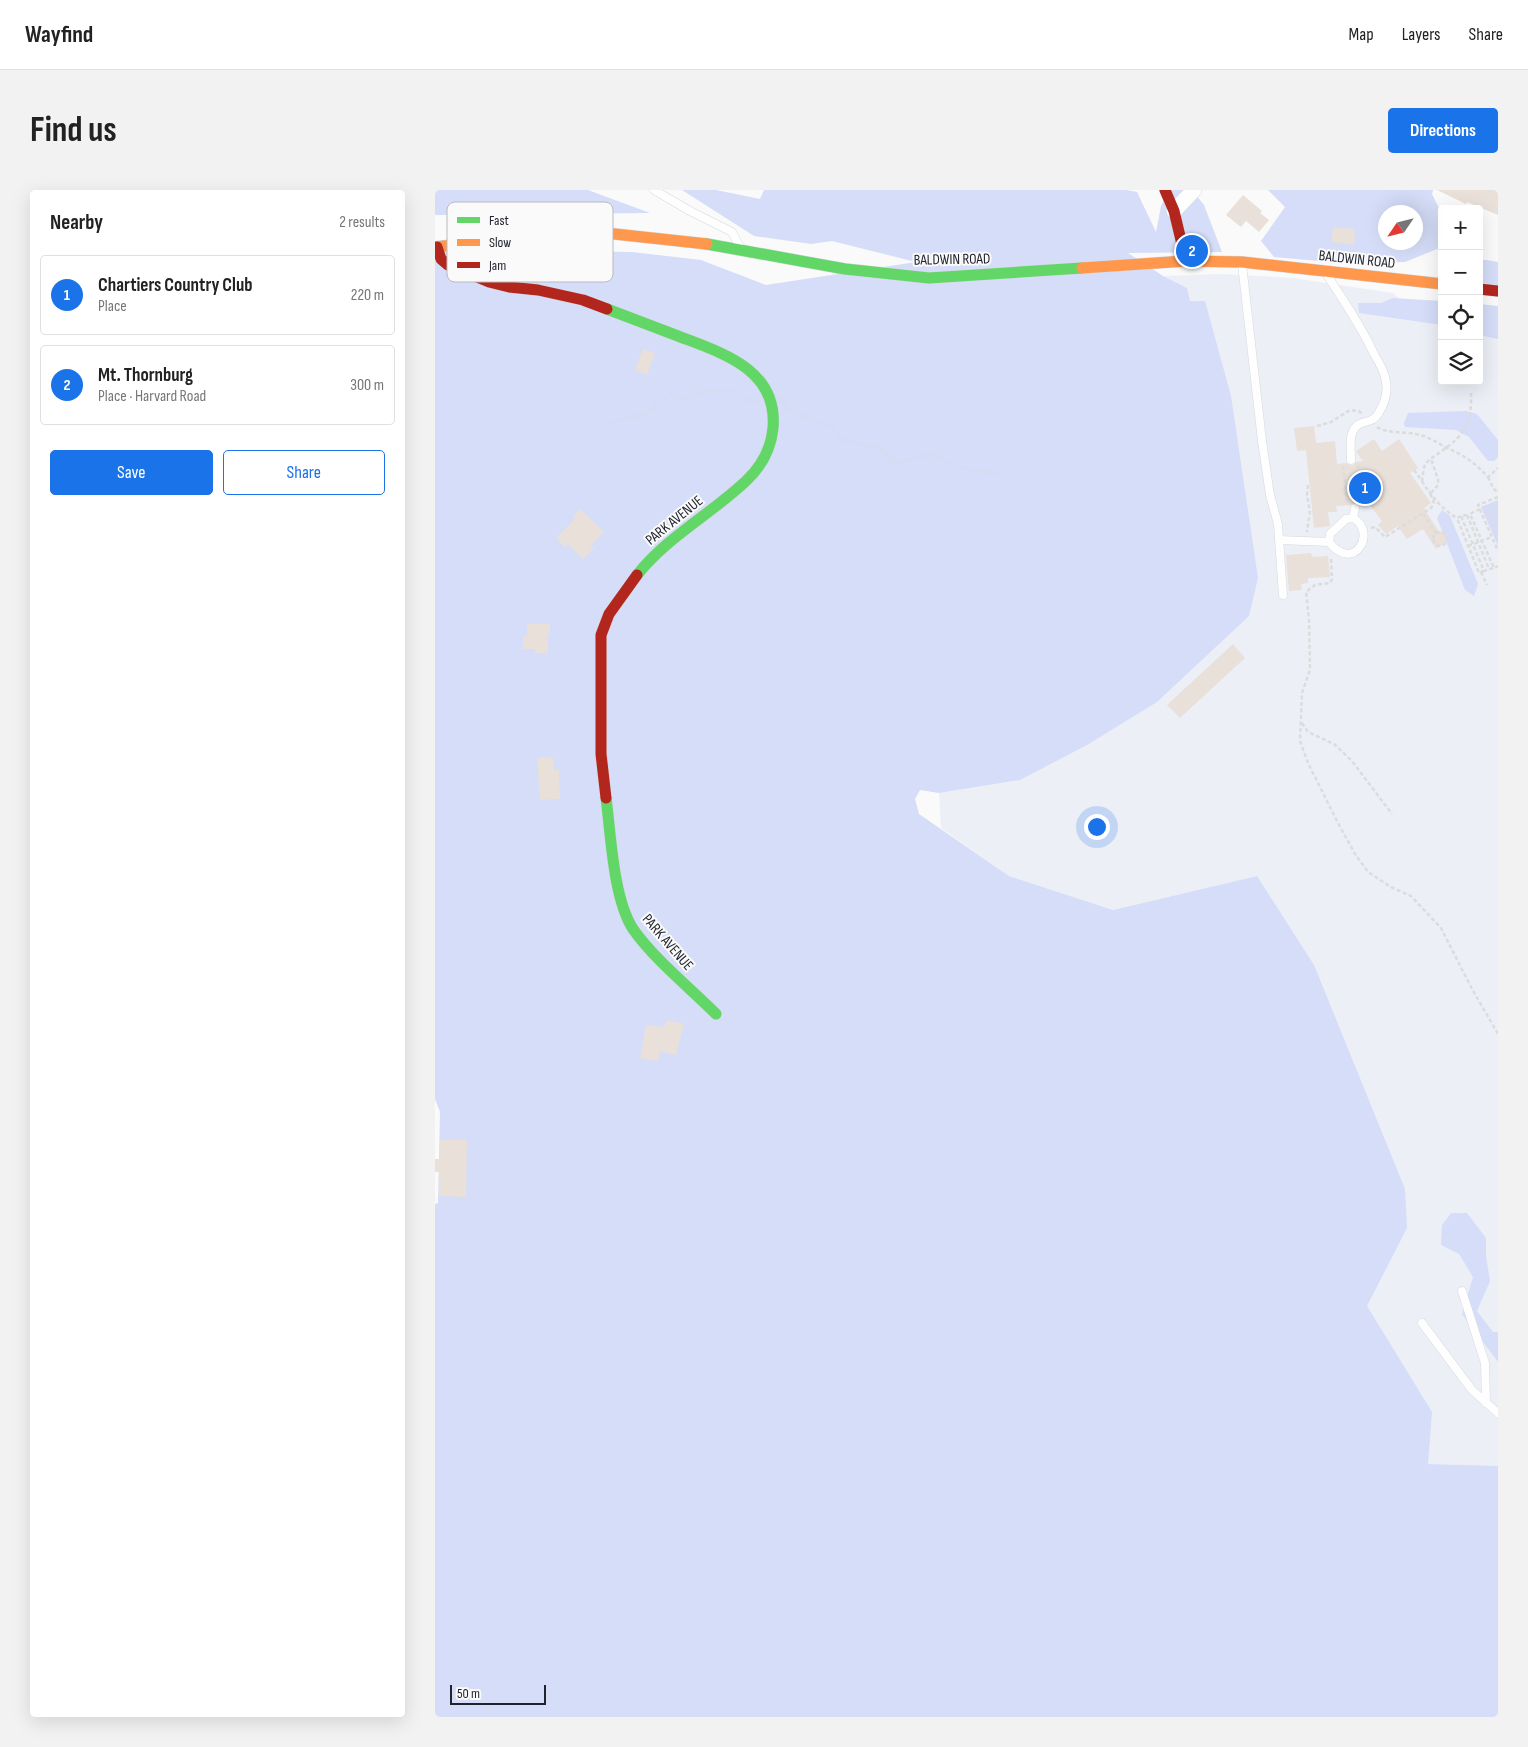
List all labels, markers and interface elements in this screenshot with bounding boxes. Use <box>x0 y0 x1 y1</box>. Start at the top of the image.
text: Wayfind <box>25 20 93 49</box>
text: Map <box>1349 24 1374 45</box>
text: Layers <box>1402 24 1441 45</box>
text: Share <box>1469 24 1503 45</box>
button: Directions <box>1388 108 1498 153</box>
text: Find us <box>30 109 117 152</box>
legend <box>447 202 613 282</box>
north arrow <box>1378 205 1423 250</box>
map controls <box>1438 205 1483 385</box>
button: + <box>1438 205 1483 250</box>
text: Nearby <box>50 210 103 235</box>
text: Fast <box>489 212 509 229</box>
text: 2 results <box>339 213 385 232</box>
pin: 2 <box>1176 232 1208 270</box>
text: Slow <box>489 234 511 251</box>
street label: BALDWIN ROAD <box>1318 246 1396 273</box>
street label: BALDWIN ROAD <box>914 249 991 270</box>
button: − <box>1438 250 1483 295</box>
text: Jam <box>488 257 506 274</box>
text: Chartiers Country Club <box>98 274 252 297</box>
text: 1 <box>64 286 70 305</box>
text: 220 m <box>351 286 384 305</box>
button: locate <box>1438 295 1483 340</box>
text: Place <box>98 297 127 316</box>
button: layers <box>1438 340 1483 385</box>
text: Mt. Thornburg <box>98 364 193 387</box>
text: 2 <box>63 376 71 395</box>
text: 300 m <box>350 376 384 395</box>
text: Place · Harvard Road <box>98 387 206 406</box>
button: Save <box>50 450 213 495</box>
button: Share <box>223 450 385 495</box>
pin: 1 <box>1349 469 1381 507</box>
street label: PARK AVENUE <box>642 491 707 549</box>
your location <box>1084 814 1110 840</box>
street label: PARK AVENUE <box>638 910 697 974</box>
scale bar <box>450 1682 546 1705</box>
text: 50 m <box>457 1685 480 1702</box>

